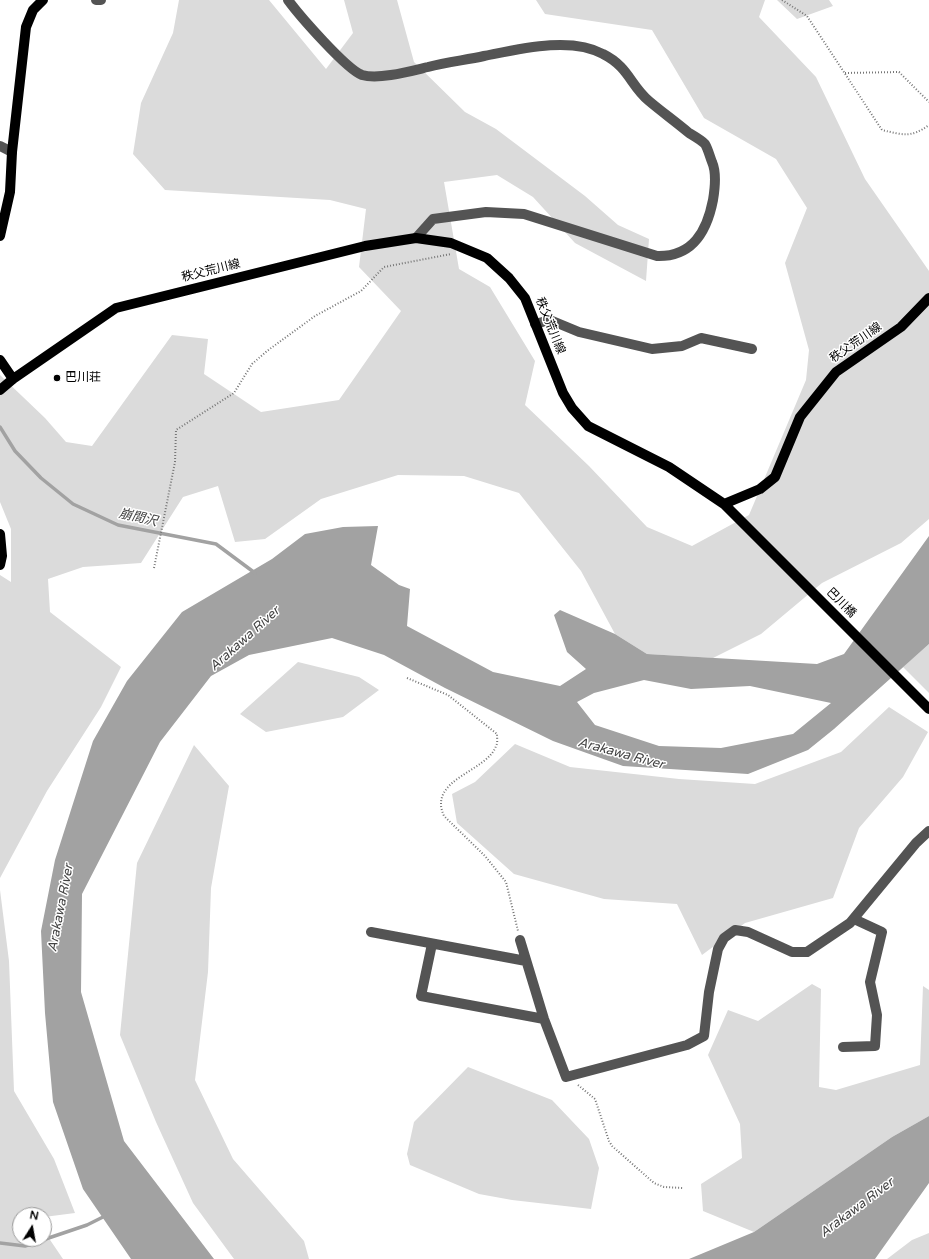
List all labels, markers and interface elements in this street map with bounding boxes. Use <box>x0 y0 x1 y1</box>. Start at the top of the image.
street label: 秩父荒川線 <box>180 257 242 285</box>
street label: 秩父荒川線 <box>532 295 568 357</box>
street label: 秩父荒川線 <box>827 320 885 366</box>
place label: 巴川荘 <box>65 371 101 385</box>
marker: 巴川荘 <box>52 373 62 383</box>
water label: 崩間沢 <box>117 506 159 530</box>
street label: 巴川橋 <box>823 585 859 621</box>
water label: Arakawa River <box>207 604 283 674</box>
water label: Arakawa River <box>576 735 666 773</box>
water label: Arakawa River <box>45 863 77 953</box>
water label: Arakawa River <box>817 1175 897 1241</box>
north arrow <box>12 1207 52 1247</box>
text: N <box>29 1208 40 1223</box>

